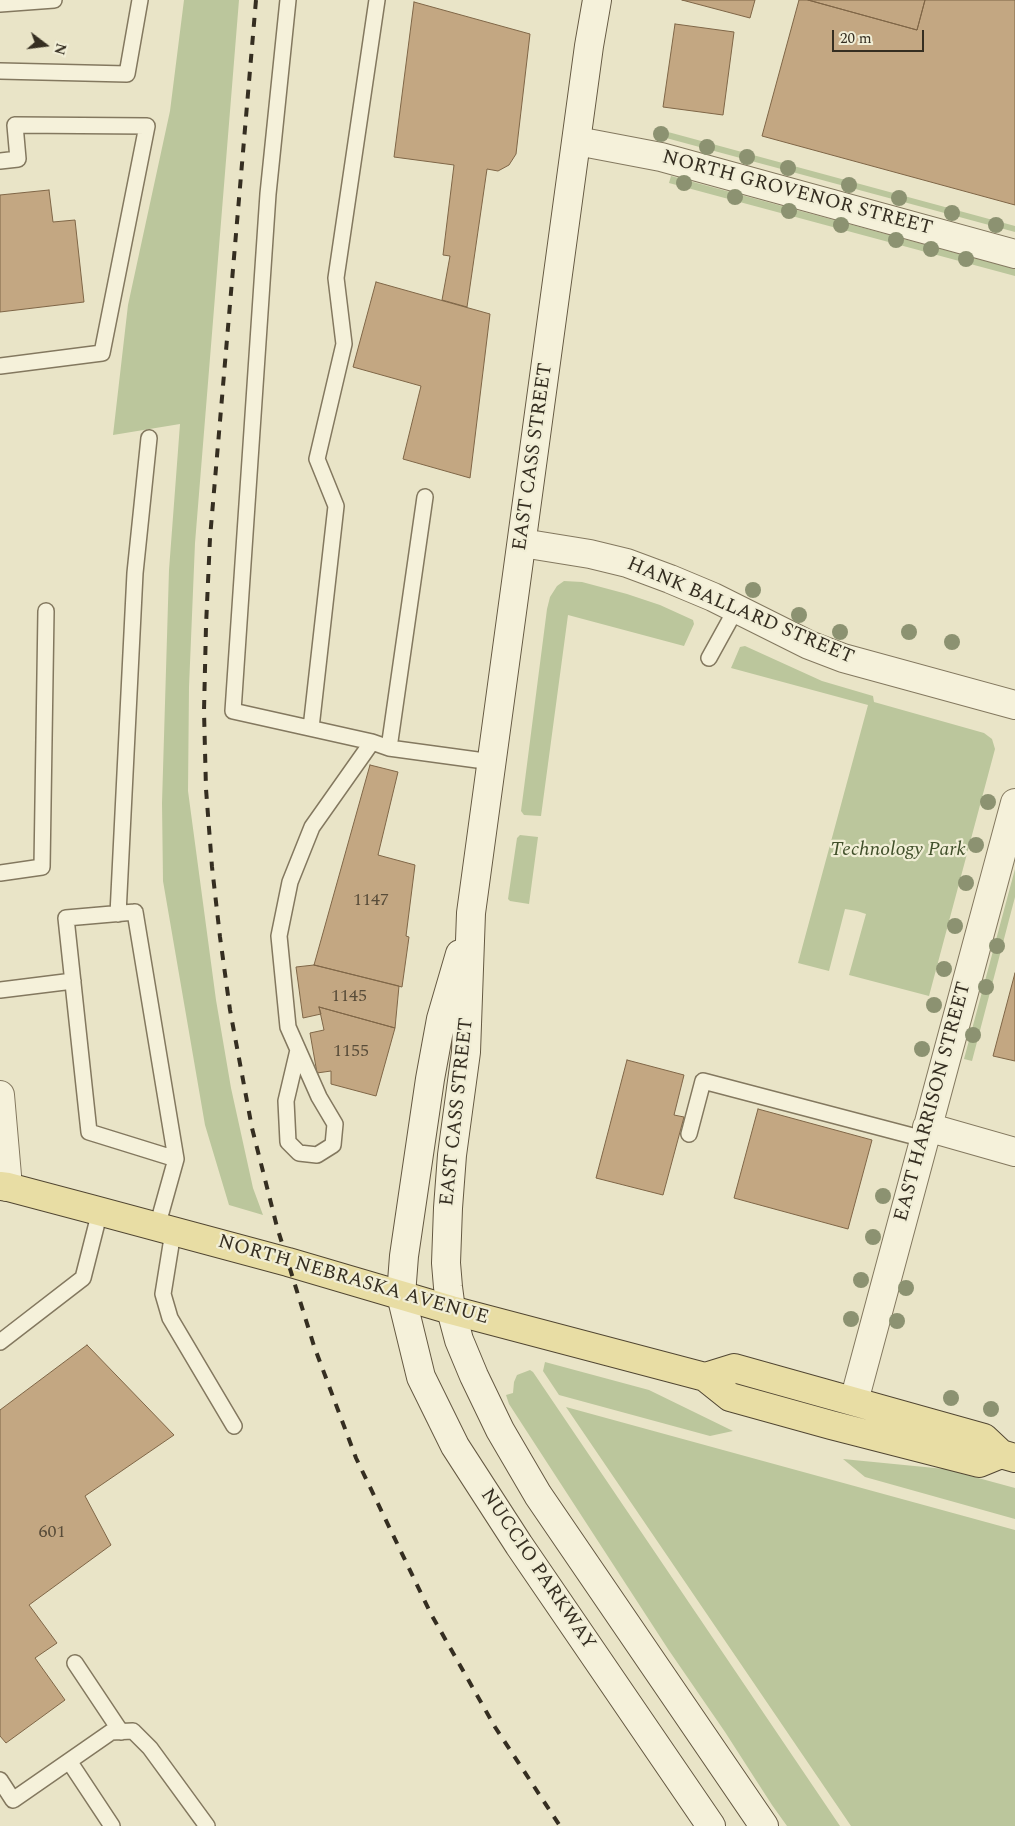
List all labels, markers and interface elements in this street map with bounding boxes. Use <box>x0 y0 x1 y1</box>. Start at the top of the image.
north arrow <box>20 20 70 70</box>
scale bar <box>835 20 928 52</box>
text: 20 m <box>840 27 872 50</box>
text: N <box>48 41 72 57</box>
street label: NORTH GROVENOR STREET <box>659 146 935 242</box>
street label: EAST CASS STREET <box>509 362 559 552</box>
street label: HANK BALLARD STREET <box>623 553 857 671</box>
park label: Technology Park <box>830 839 966 863</box>
house number: 1147 <box>353 890 389 912</box>
street label: EAST HARRISON STREET <box>890 980 978 1224</box>
house number: 1145 <box>331 986 367 1008</box>
street label: EAST CASS STREET <box>436 1017 480 1207</box>
house number: 1155 <box>333 1041 369 1063</box>
street label: NORTH NEBRASKA AVENUE <box>215 1231 491 1331</box>
street label: NUCCIO PARKWAY <box>474 1485 600 1655</box>
house number: 601 <box>39 1522 65 1544</box>

